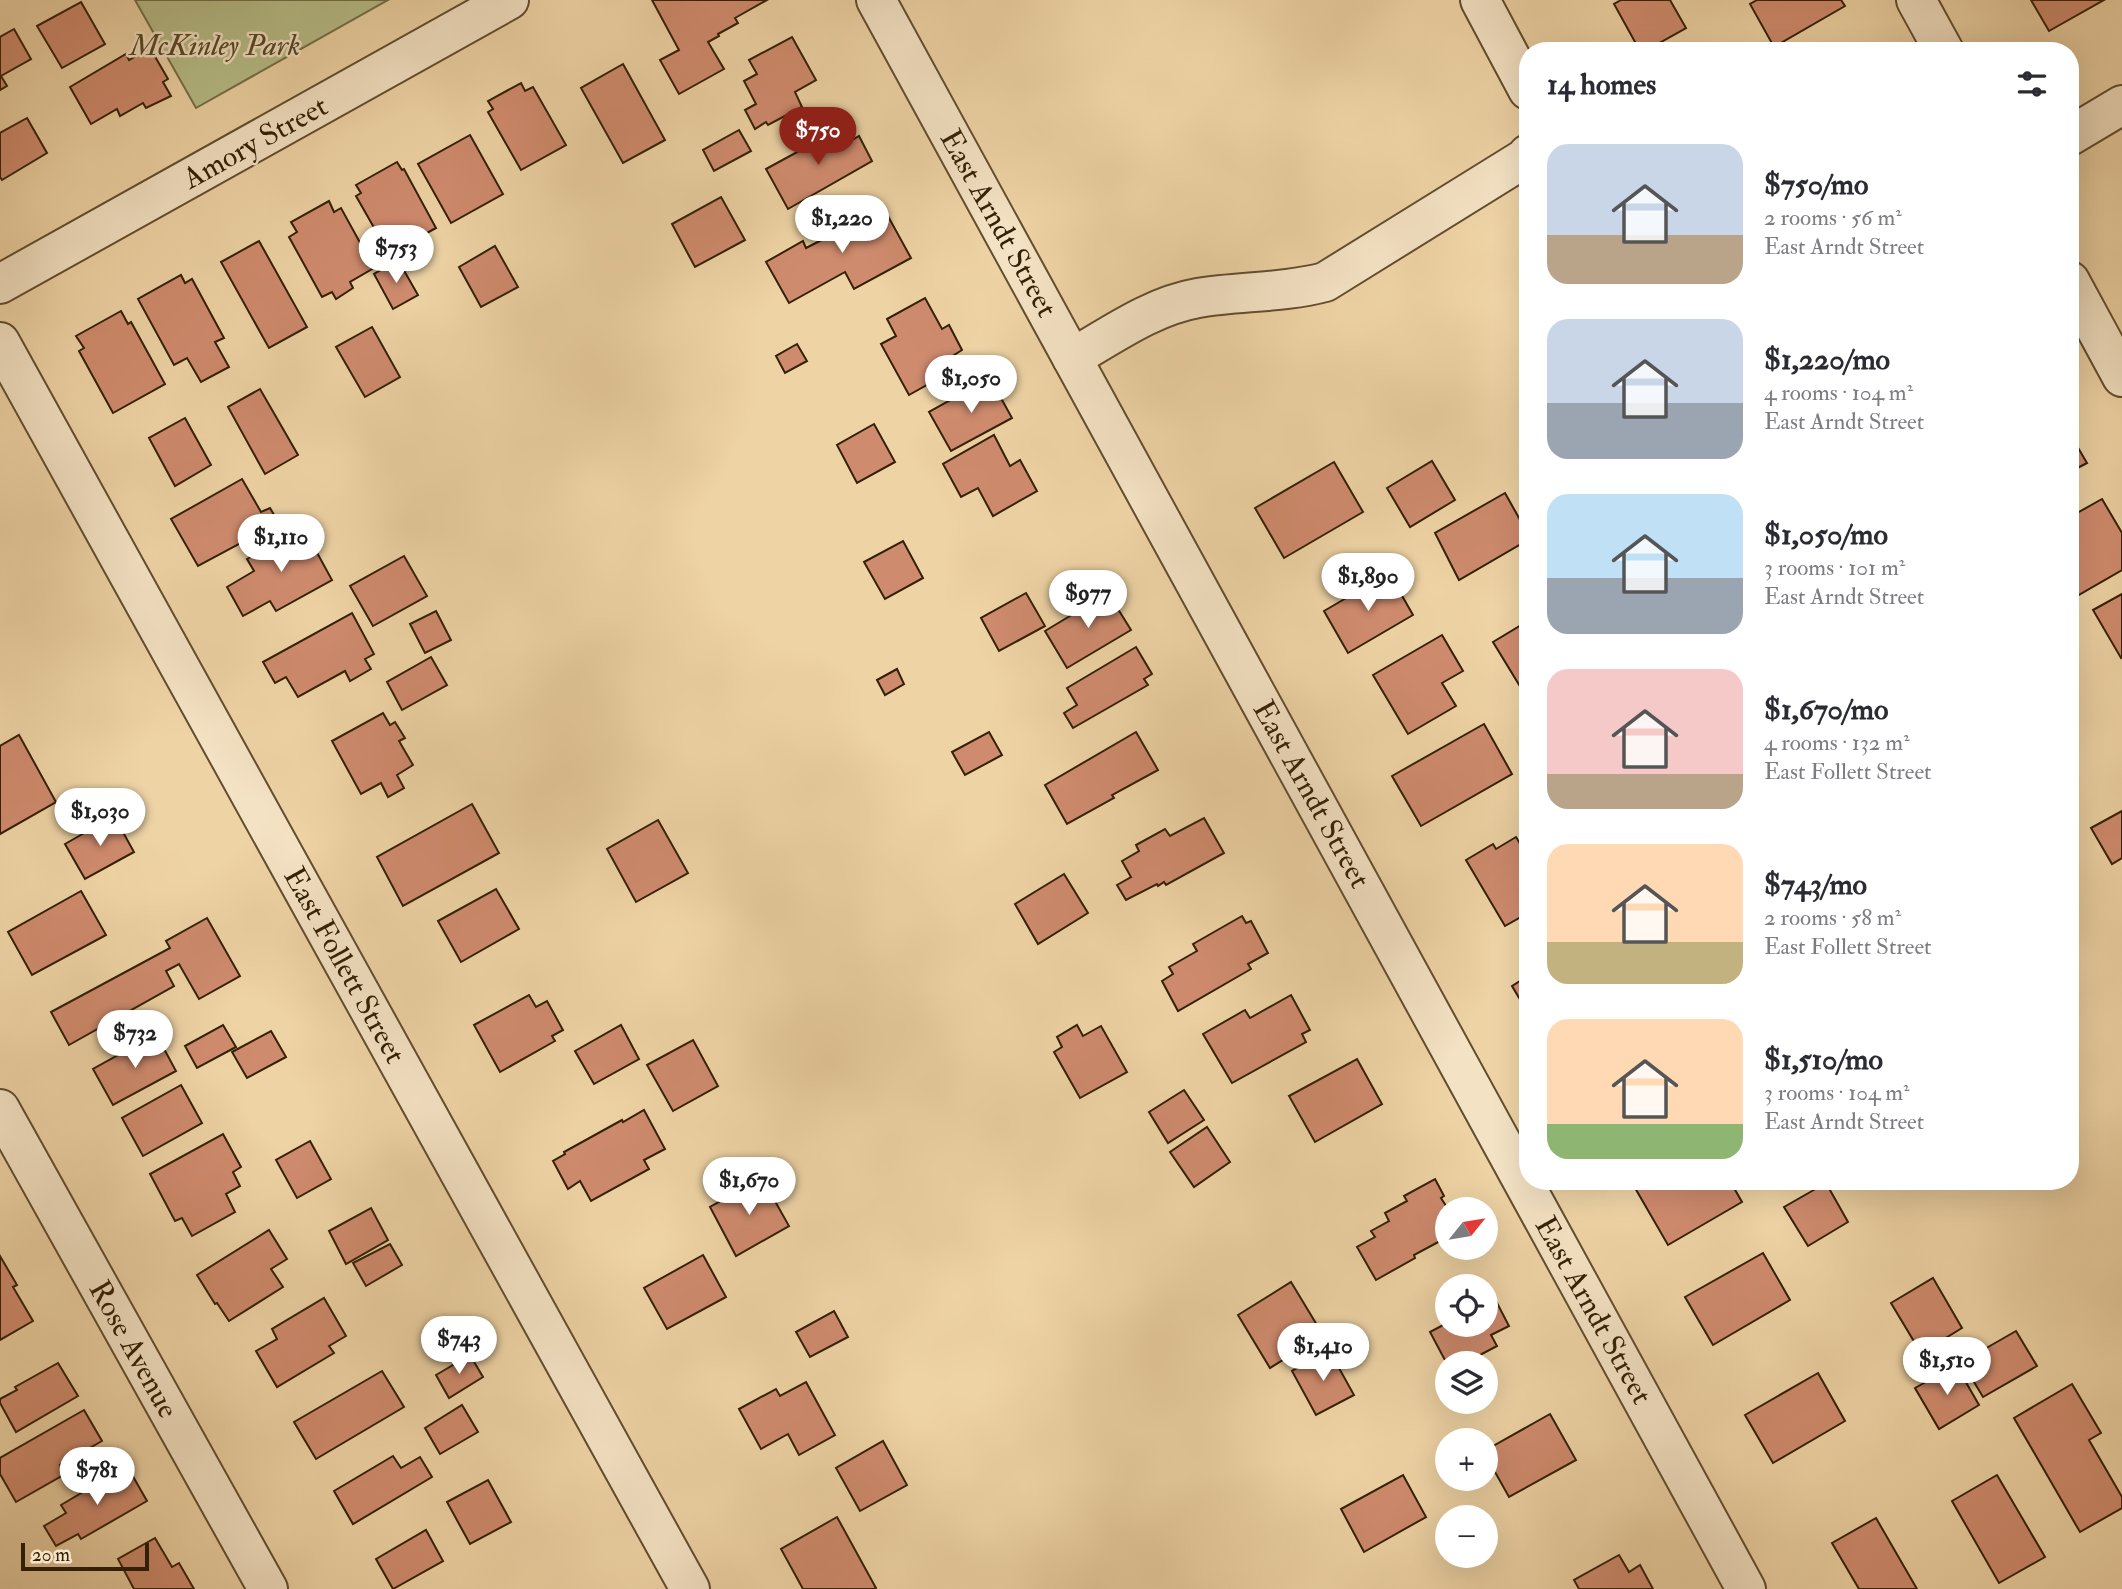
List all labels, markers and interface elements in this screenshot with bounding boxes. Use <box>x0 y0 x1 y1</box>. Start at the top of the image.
park label: McKinley Park <box>128 27 300 64</box>
icon: filters <box>2013 65 2051 103</box>
text: 14 homes <box>1547 66 1656 103</box>
street label: Amory Street <box>176 87 334 198</box>
pin: $750 <box>777 108 859 167</box>
text: $750 <box>795 115 841 144</box>
street label: East Arndt Street <box>932 123 1066 324</box>
text: $750/mo <box>1764 166 1868 203</box>
icon: home <box>1603 172 1687 256</box>
pin: $1,220 <box>785 196 899 255</box>
text: $1,220 <box>811 203 873 232</box>
text: 2 rooms · 56 m² <box>1764 203 1902 232</box>
pin: $753 <box>355 226 437 285</box>
text: East Arndt Street <box>1764 232 1924 261</box>
text: $753 <box>375 233 417 262</box>
text: $1,220/mo <box>1764 341 1890 378</box>
icon: home <box>1603 347 1687 431</box>
pin: $1,050 <box>914 356 1028 415</box>
text: $1,050 <box>941 363 1001 392</box>
text: 4 rooms · 104 m² <box>1764 378 1913 407</box>
text: East Arndt Street <box>1764 407 1924 436</box>
pin: $1,110 <box>224 514 338 574</box>
text: $1,050/mo <box>1764 516 1888 553</box>
text: $1,110 <box>254 522 308 551</box>
icon: home <box>1603 522 1687 606</box>
text: 3 rooms · 101 m² <box>1764 553 1905 582</box>
pin: $1,890 <box>1311 554 1425 613</box>
text: $1,890 <box>1337 561 1399 590</box>
pin: $977 <box>1047 570 1129 630</box>
text: $977 <box>1065 578 1111 607</box>
text: East Arndt Street <box>1764 582 1924 611</box>
text: $1,670/mo <box>1764 691 1888 728</box>
street label: East Arndt Street <box>1245 694 1379 895</box>
icon: home <box>1603 697 1687 781</box>
text: 4 rooms · 132 m² <box>1764 728 1910 757</box>
text: East Follett Street <box>1764 757 1932 786</box>
pin: $1,030 <box>43 788 157 848</box>
text: $1,030 <box>70 796 130 825</box>
street label: East Follett Street <box>275 861 414 1070</box>
text: $743/mo <box>1764 866 1867 903</box>
icon: home <box>1603 872 1687 956</box>
text: 2 rooms · 58 m² <box>1764 903 1901 932</box>
text: East Follett Street <box>1764 932 1932 961</box>
pin: $732 <box>94 1010 176 1070</box>
text: $732 <box>113 1018 157 1047</box>
text: $1,510/mo <box>1764 1041 1883 1078</box>
icon: home <box>1603 1047 1687 1131</box>
text: 3 rooms · 104 m² <box>1764 1078 1910 1107</box>
text: East Arndt Street <box>1764 1107 1924 1136</box>
pin: $1,670 <box>692 1158 806 1217</box>
text: $1,670 <box>719 1165 779 1194</box>
north arrow <box>1435 1197 1498 1260</box>
map controls <box>1435 1197 1498 1568</box>
street label: East Arndt Street <box>1527 1210 1661 1411</box>
street label: Rose Avenue <box>81 1274 186 1425</box>
button: locate <box>1435 1274 1498 1337</box>
pin: $743 <box>418 1316 500 1376</box>
text: $743 <box>437 1324 481 1353</box>
pin: $1,410 <box>1266 1324 1380 1383</box>
text: $1,410 <box>1293 1331 1353 1360</box>
pin: $1,510 <box>1890 1338 2004 1397</box>
text: $1,510 <box>1919 1345 1975 1374</box>
button: layers <box>1435 1351 1498 1414</box>
button: + <box>1435 1428 1498 1491</box>
pin: $781 <box>56 1448 138 1507</box>
text: $781 <box>76 1455 118 1484</box>
button: − <box>1435 1505 1498 1568</box>
scale bar <box>21 1540 149 1572</box>
text: 20 m <box>32 1543 70 1567</box>

